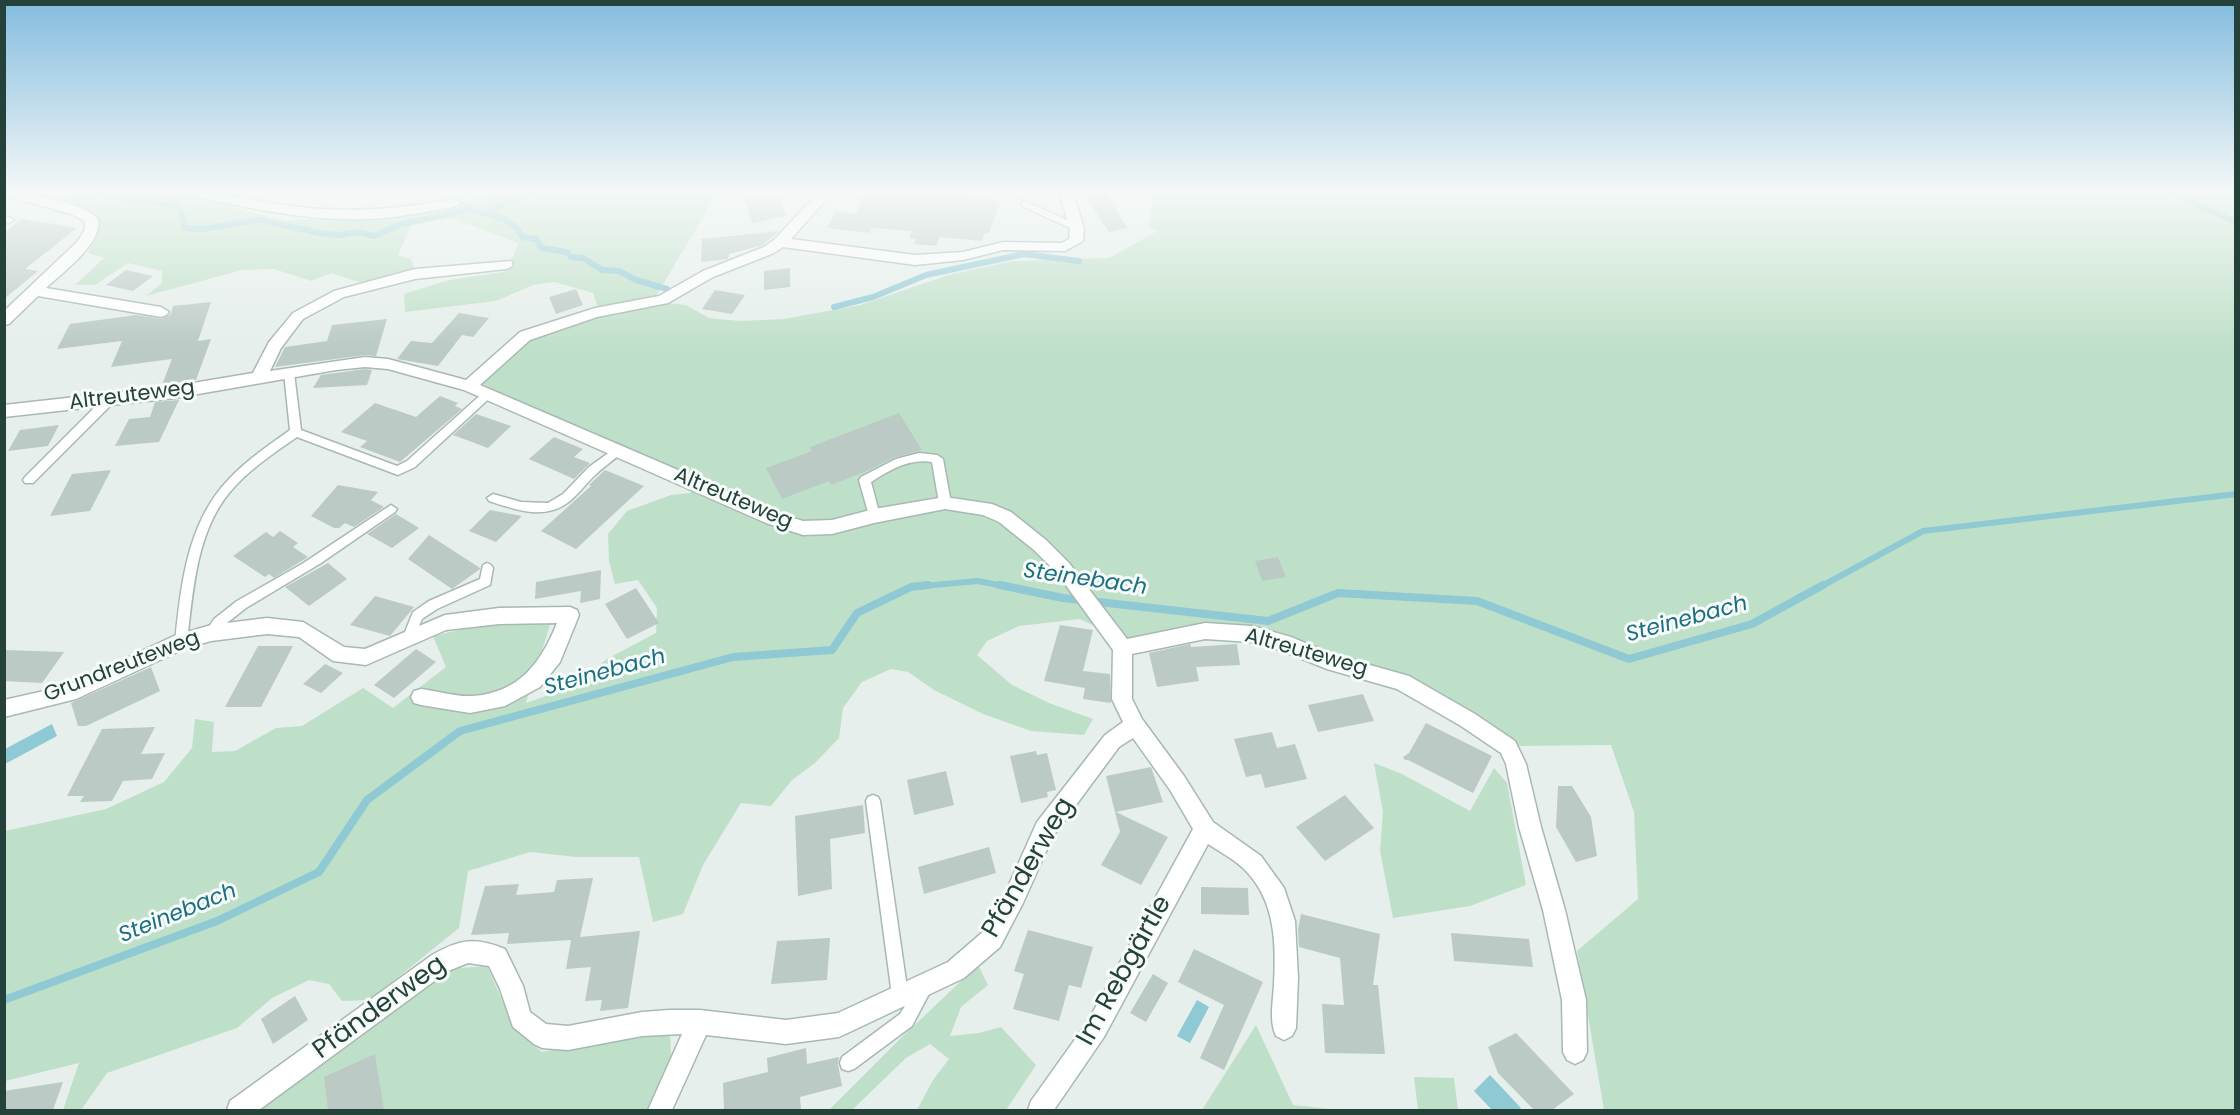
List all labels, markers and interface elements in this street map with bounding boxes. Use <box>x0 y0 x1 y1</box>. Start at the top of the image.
street label: Altreuteweg <box>68 376 196 416</box>
street label: Altreuteweg <box>670 463 796 535</box>
water label: Steinebach <box>1021 558 1149 602</box>
water label: Steinebach <box>1623 591 1751 649</box>
street label: Altreuteweg <box>1242 623 1370 683</box>
street label: Grundreuteweg <box>41 626 203 708</box>
water label: Steinebach <box>541 644 669 702</box>
street label: Pfänderweg <box>976 793 1082 943</box>
water label: Steinebach <box>115 878 241 950</box>
street label: Im Rebgärtle <box>1071 891 1179 1051</box>
street label: Pfänderweg <box>308 949 452 1067</box>

